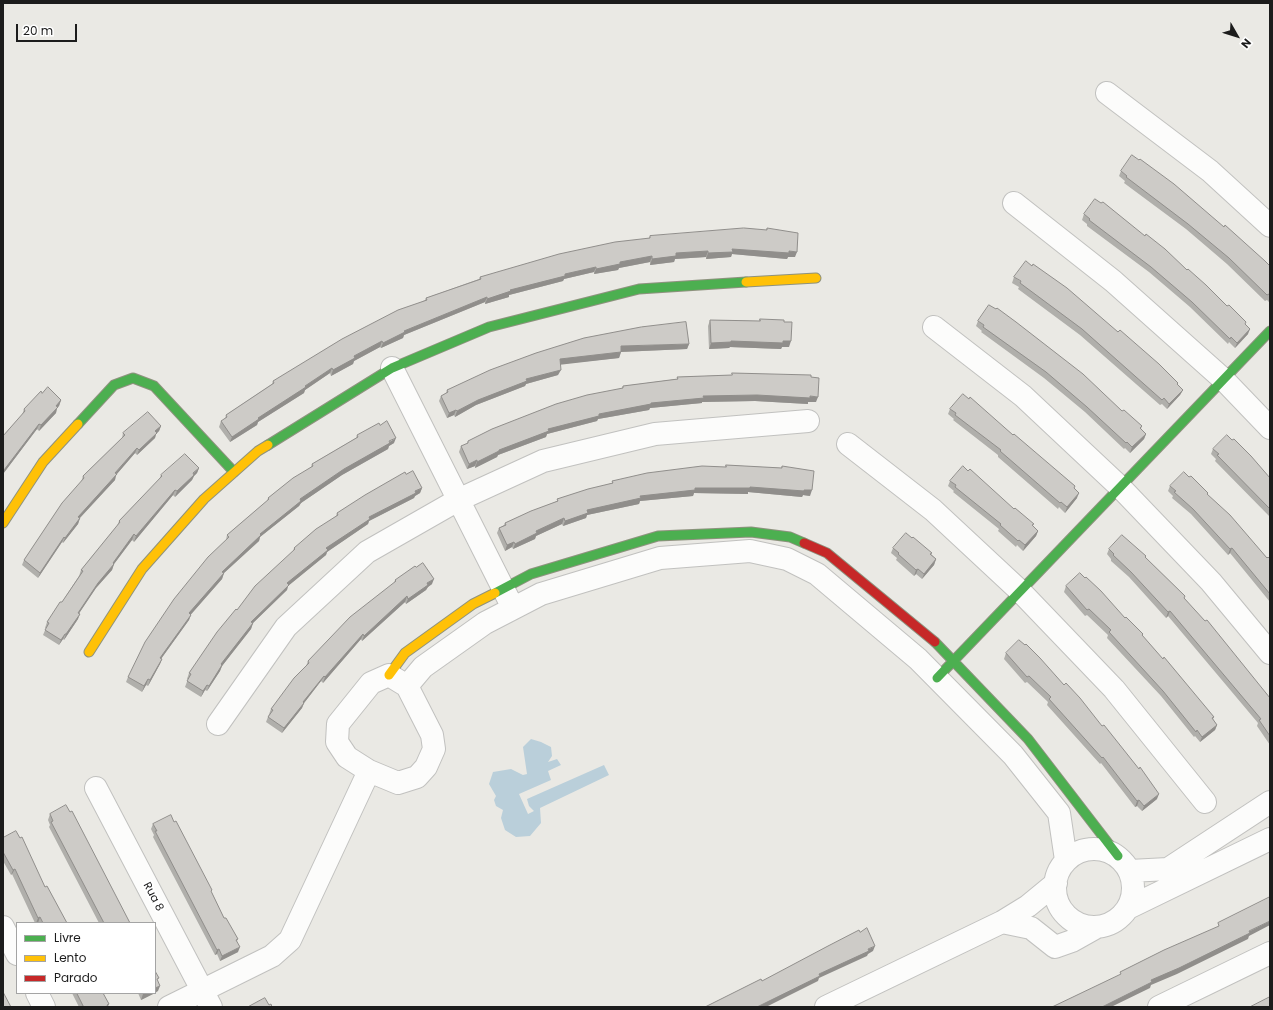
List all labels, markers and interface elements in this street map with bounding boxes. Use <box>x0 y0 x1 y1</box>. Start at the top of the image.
scale bar <box>18 16 79 42</box>
north arrow <box>1217 16 1257 56</box>
text: 20 m <box>23 22 53 39</box>
text: N <box>1238 35 1255 52</box>
street label: Rua 8 <box>140 880 166 914</box>
legend <box>16 922 156 994</box>
text: Livre <box>54 929 81 946</box>
text: Lento <box>54 949 86 966</box>
text: Parado <box>54 969 97 986</box>

